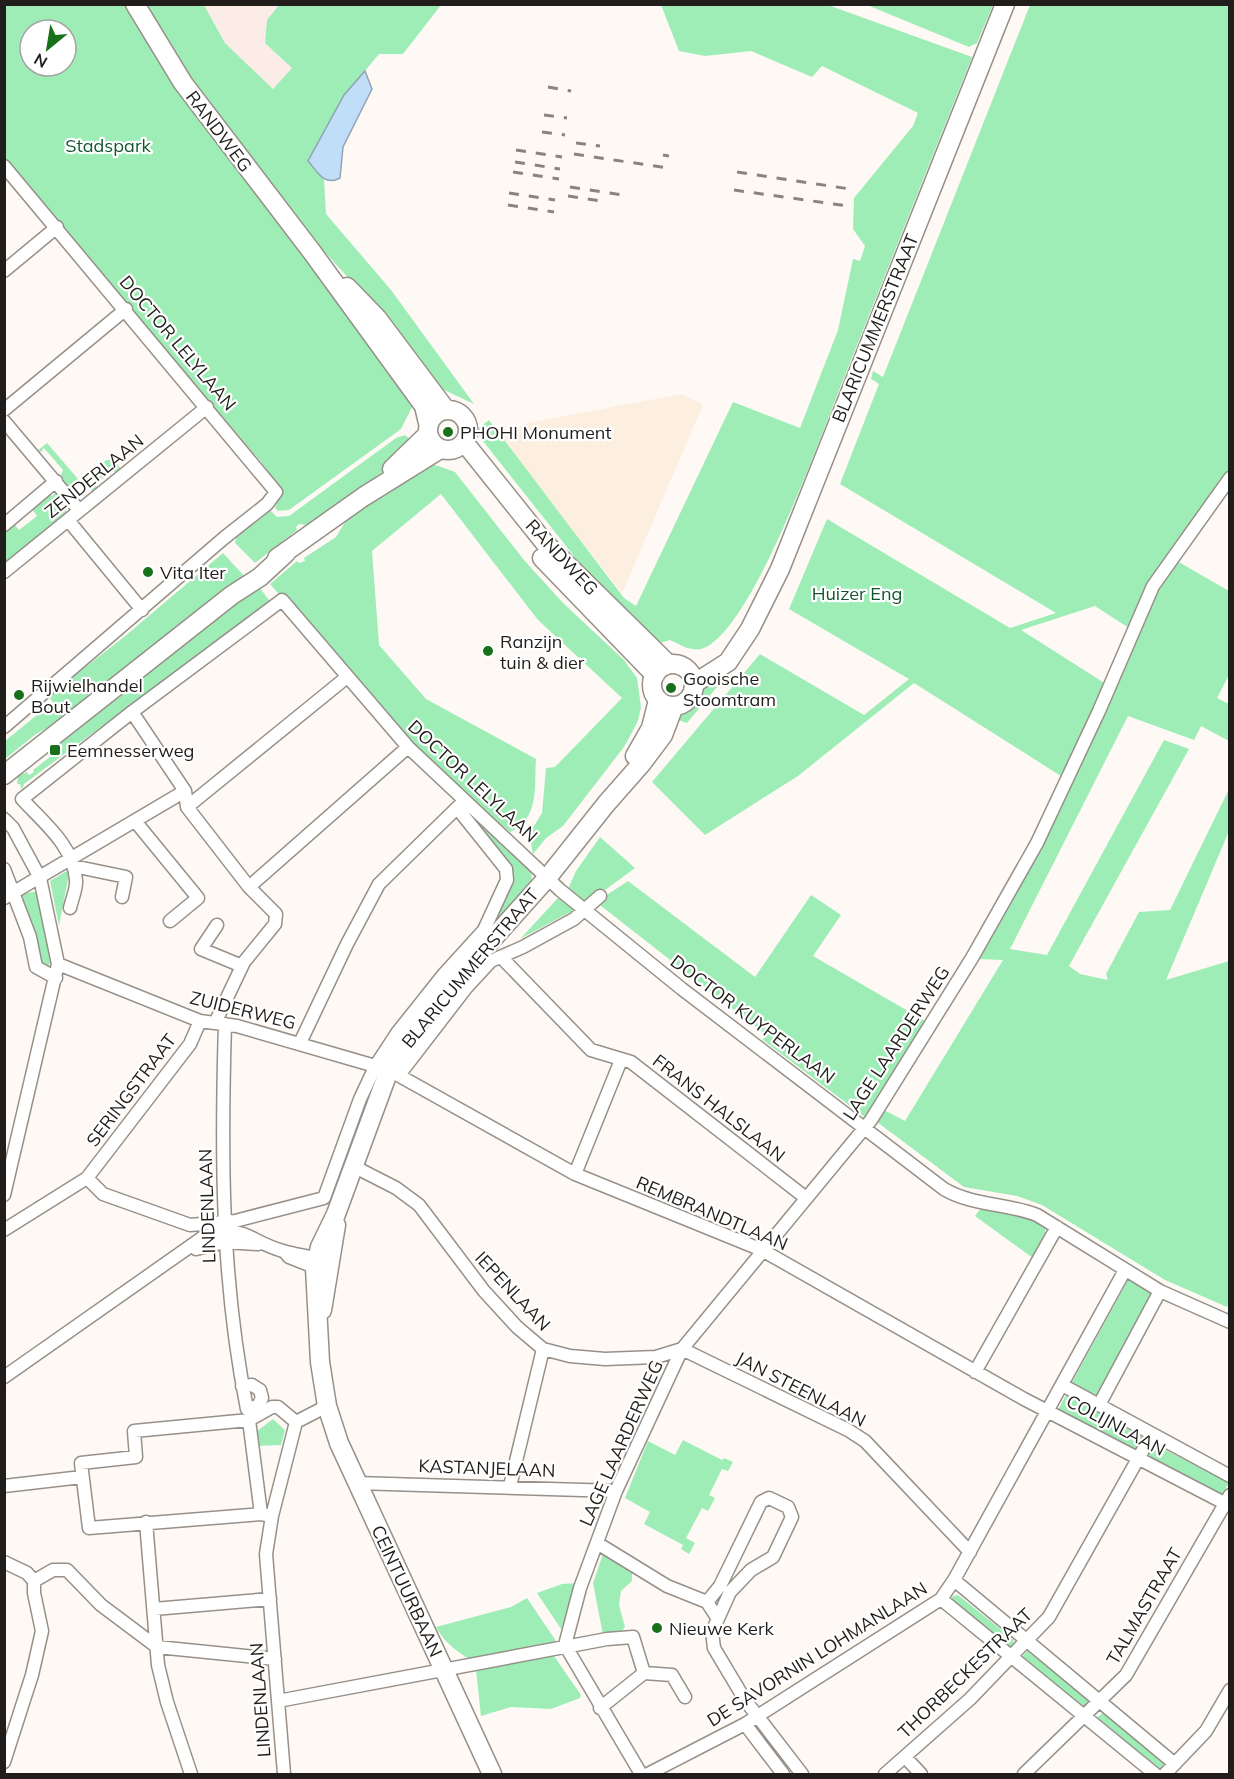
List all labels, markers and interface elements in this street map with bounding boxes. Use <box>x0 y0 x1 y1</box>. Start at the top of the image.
north arrow <box>18 18 78 78</box>
text: N <box>30 49 51 73</box>
street label: RANDWEG <box>181 86 257 176</box>
park label: Stadspark <box>65 134 151 157</box>
street label: BLARICUMMERSTRAAT <box>827 230 923 426</box>
street label: DOCTOR LELYLAAN <box>115 271 241 415</box>
place label: PHOHI Monument <box>460 421 612 444</box>
marker: PHOHI Monument <box>441 425 455 439</box>
street label: ZENDERLAAN <box>40 429 148 523</box>
street label: RANDWEG <box>521 514 603 600</box>
place label: Vita Iter <box>160 561 226 584</box>
marker: Vita Iter <box>141 565 155 579</box>
park label: Huizer Eng <box>812 582 902 605</box>
place label: Ranzijn tuin & dier <box>500 630 585 674</box>
marker: Ranzijn tuin & dier <box>481 644 495 658</box>
place label: Gooische Stoomtram <box>683 667 776 711</box>
place label: Rijwielhandel Bout <box>31 674 143 718</box>
marker: Gooische Stoomtram <box>664 681 678 695</box>
marker: Rijwielhandel Bout <box>12 688 26 702</box>
street label: DOCTOR LELYLAAN <box>403 715 543 847</box>
place label: Eemnesserweg <box>67 739 194 762</box>
marker: Eemnesserweg <box>48 743 62 757</box>
street label: BLARICUMMERSTRAAT <box>396 883 544 1053</box>
street label: DOCTOR KUYPERLAAN <box>666 950 840 1088</box>
street label: LAGE LAARDERWEG <box>838 962 954 1124</box>
street label: ZUIDERWEG <box>188 986 298 1034</box>
street label: SERINGSTRAAT <box>81 1029 181 1151</box>
street label: FRANS HALSLAAN <box>648 1049 790 1167</box>
street label: LINDENLAAN <box>194 1148 220 1264</box>
street label: REMBRANDTLAAN <box>633 1171 791 1255</box>
street label: IEPENLAAN <box>470 1246 556 1336</box>
street label: JAN STEENLAAN <box>732 1346 870 1432</box>
street label: LAGE LAARDERWEG <box>574 1356 668 1530</box>
street label: COLIJNLAAN <box>1062 1389 1170 1461</box>
street label: KASTANJELAAN <box>418 1454 556 1482</box>
street label: CEINTUURBAAN <box>366 1522 448 1660</box>
street label: TALMASTRAAT <box>1101 1543 1187 1669</box>
street label: DE SAVORNIN LOHMANLAAN <box>703 1577 931 1731</box>
street label: THORBECKESTRAAT <box>893 1603 1037 1743</box>
place label: Nieuwe Kerk <box>669 1617 774 1640</box>
marker: Nieuwe Kerk <box>650 1621 664 1635</box>
street label: LINDENLAAN <box>245 1642 275 1758</box>

